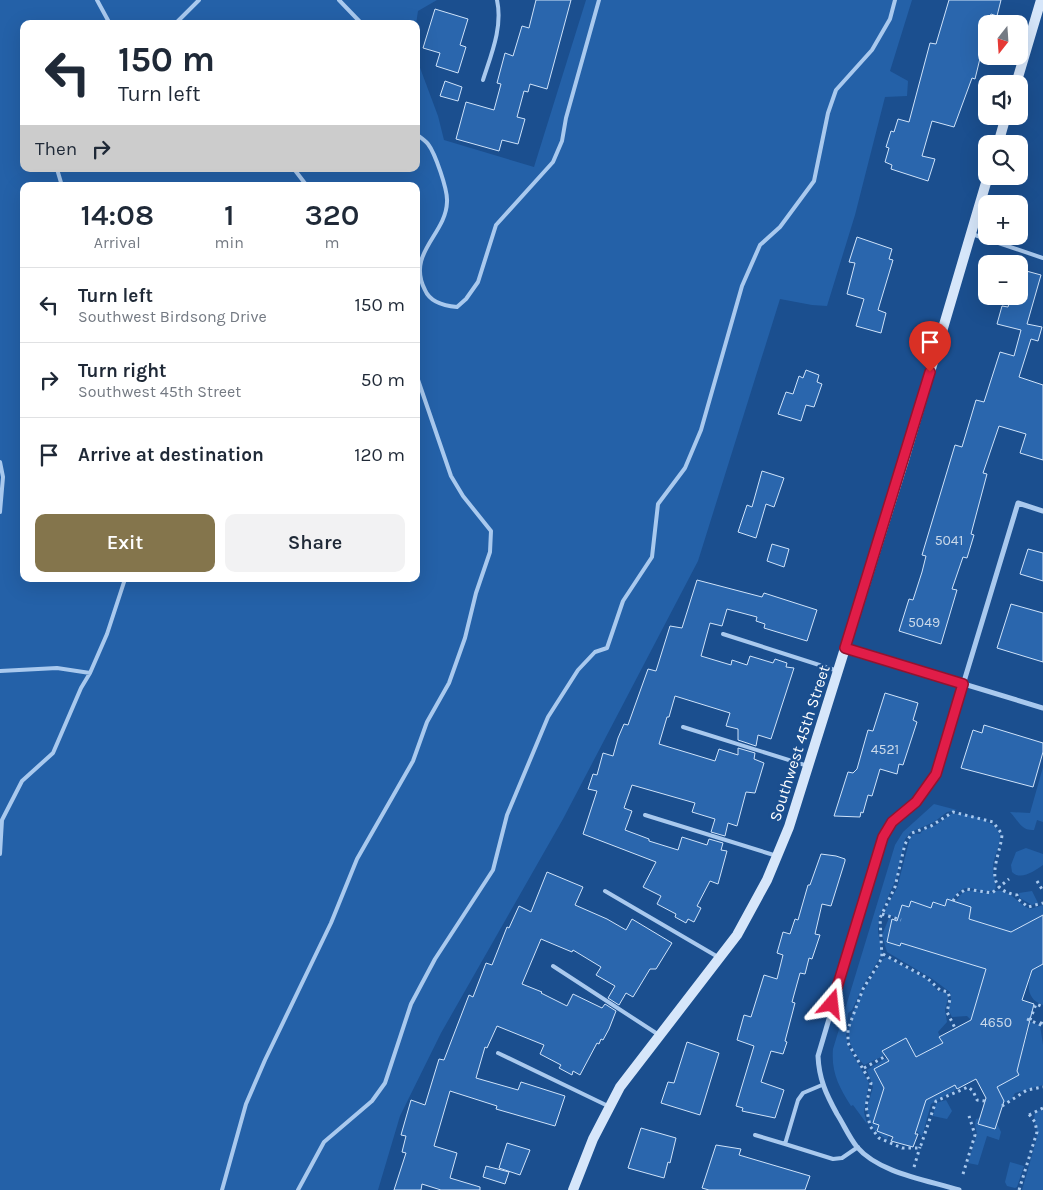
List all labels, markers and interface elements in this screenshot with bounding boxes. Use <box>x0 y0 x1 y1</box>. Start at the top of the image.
north arrow <box>978 15 1028 65</box>
map controls <box>978 15 1028 305</box>
text: 150 m <box>118 39 215 80</box>
icon: left <box>35 40 100 105</box>
button: sound <box>978 75 1028 125</box>
text: Turn left <box>118 81 201 107</box>
icon: right <box>87 135 115 163</box>
button: search <box>978 135 1028 185</box>
text: Then <box>35 138 77 160</box>
button: + <box>978 195 1028 245</box>
text: 14:08 <box>80 197 154 233</box>
text: 1 <box>224 197 235 233</box>
text: 320 <box>304 197 359 233</box>
text: Arrival <box>94 233 141 252</box>
text: min <box>215 233 244 252</box>
text: m <box>324 233 339 252</box>
button: − <box>978 255 1028 305</box>
text: Turn left <box>78 285 153 307</box>
icon: left <box>35 291 63 319</box>
text: 150 m <box>354 294 405 316</box>
text: Southwest Birdsong Drive <box>78 307 267 326</box>
pin <box>909 321 951 372</box>
icon: arrive <box>916 328 944 356</box>
text: Turn right <box>78 360 167 382</box>
icon: right <box>35 366 63 394</box>
text: 50 m <box>361 369 405 391</box>
text: Southwest 45th Street <box>78 382 241 401</box>
icon: arrive <box>35 441 63 469</box>
text: Arrive at destination <box>78 444 264 466</box>
text: 120 m <box>354 444 405 466</box>
button: Exit <box>35 514 215 572</box>
button: Share <box>225 514 405 572</box>
house number: 5041 <box>935 532 963 549</box>
house number: 5049 <box>908 614 940 631</box>
street label: Southwest 45th Street <box>765 663 834 824</box>
house number: 4521 <box>871 741 899 758</box>
position arrow <box>805 977 857 1029</box>
house number: 4650 <box>980 1014 1012 1031</box>

